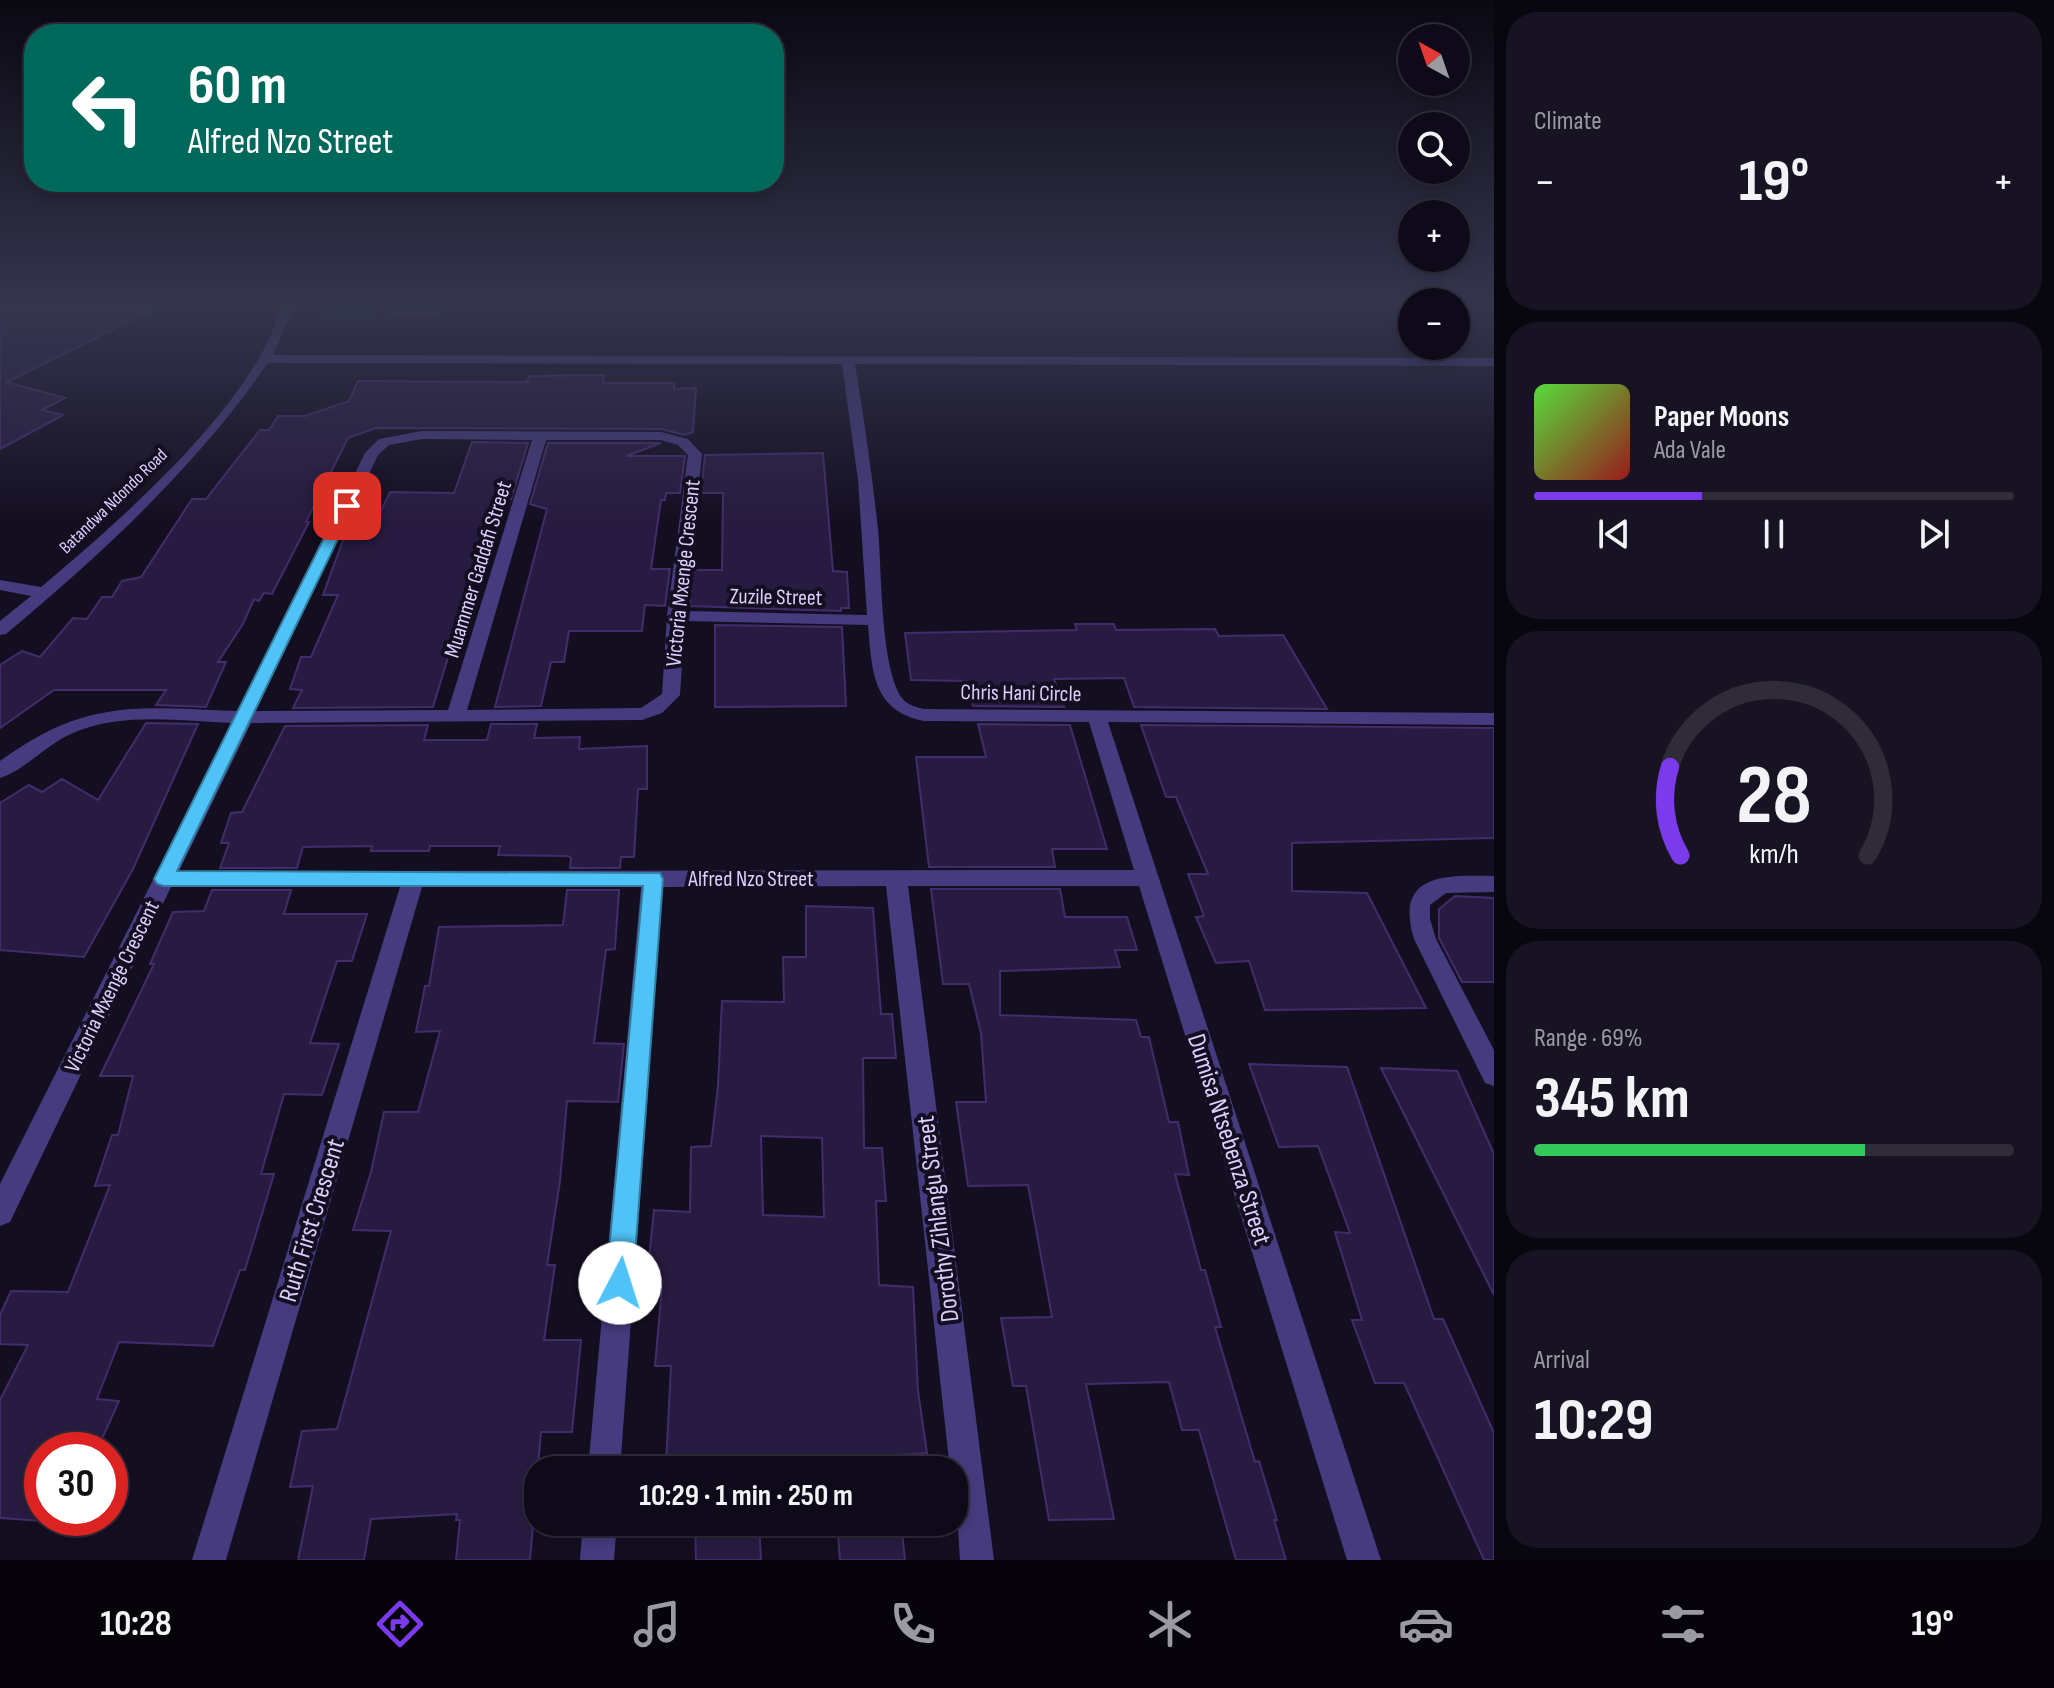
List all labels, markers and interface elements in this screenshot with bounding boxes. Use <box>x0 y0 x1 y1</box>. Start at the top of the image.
north arrow <box>1398 24 1470 96</box>
map controls <box>1398 24 1470 360</box>
text: 60 m <box>188 53 287 120</box>
icon: left <box>56 56 160 160</box>
text: Climate <box>1534 106 1602 137</box>
button: search <box>1398 112 1470 184</box>
text: Alfred Nzo Street <box>188 121 393 164</box>
text: 19° <box>1739 146 1809 218</box>
text: − <box>1534 156 1556 209</box>
text: + <box>1992 156 2014 209</box>
button: + <box>1398 200 1470 272</box>
button: − <box>1398 288 1470 360</box>
text: Paper Moons <box>1654 399 1789 435</box>
text: Ada Vale <box>1654 435 1726 466</box>
street label: Batandwa Ndondo Road <box>55 445 172 558</box>
pin <box>313 472 381 540</box>
street label: Muammer Gaddafi Street <box>439 478 518 661</box>
street label: Victoria Mxenge Crescent <box>660 478 707 668</box>
icon: arrive <box>325 484 369 528</box>
icon: previous <box>1592 512 1636 556</box>
icon: pause <box>1752 512 1796 556</box>
icon: next <box>1912 512 1956 556</box>
street label: Zuzile Street <box>729 583 823 612</box>
street label: Chris Hani Circle <box>960 679 1082 708</box>
text: 28 <box>1736 747 1812 847</box>
text: km/h <box>1749 837 1799 872</box>
street label: Alfred Nzo Street <box>687 866 814 893</box>
street label: Victoria Mxenge Crescent <box>59 896 166 1077</box>
text: Range · 69% <box>1534 1023 1643 1054</box>
street label: Dumisa Ntsebenza Street <box>1180 1030 1277 1249</box>
text: 345 km <box>1534 1063 1690 1135</box>
street label: Dorothy Zihlangu Street <box>910 1114 967 1324</box>
street label: Ruth First Crescent <box>273 1135 352 1306</box>
position arrow <box>578 1241 662 1325</box>
text: Arrival <box>1534 1345 1590 1376</box>
text: 10:29 <box>1534 1385 1653 1457</box>
speed limit sign: 30 <box>24 1432 128 1536</box>
text: 10:29 · 1 min · 250 m <box>639 1478 853 1514</box>
icon: directions <box>372 1596 428 1652</box>
icon: music <box>629 1596 685 1652</box>
icon: phone <box>885 1596 941 1652</box>
icon: climate <box>1142 1596 1198 1652</box>
icon: car <box>1398 1596 1454 1652</box>
icon: filters <box>1655 1596 1711 1652</box>
text: 10:28 <box>100 1603 172 1646</box>
text: 19° <box>1911 1603 1954 1646</box>

